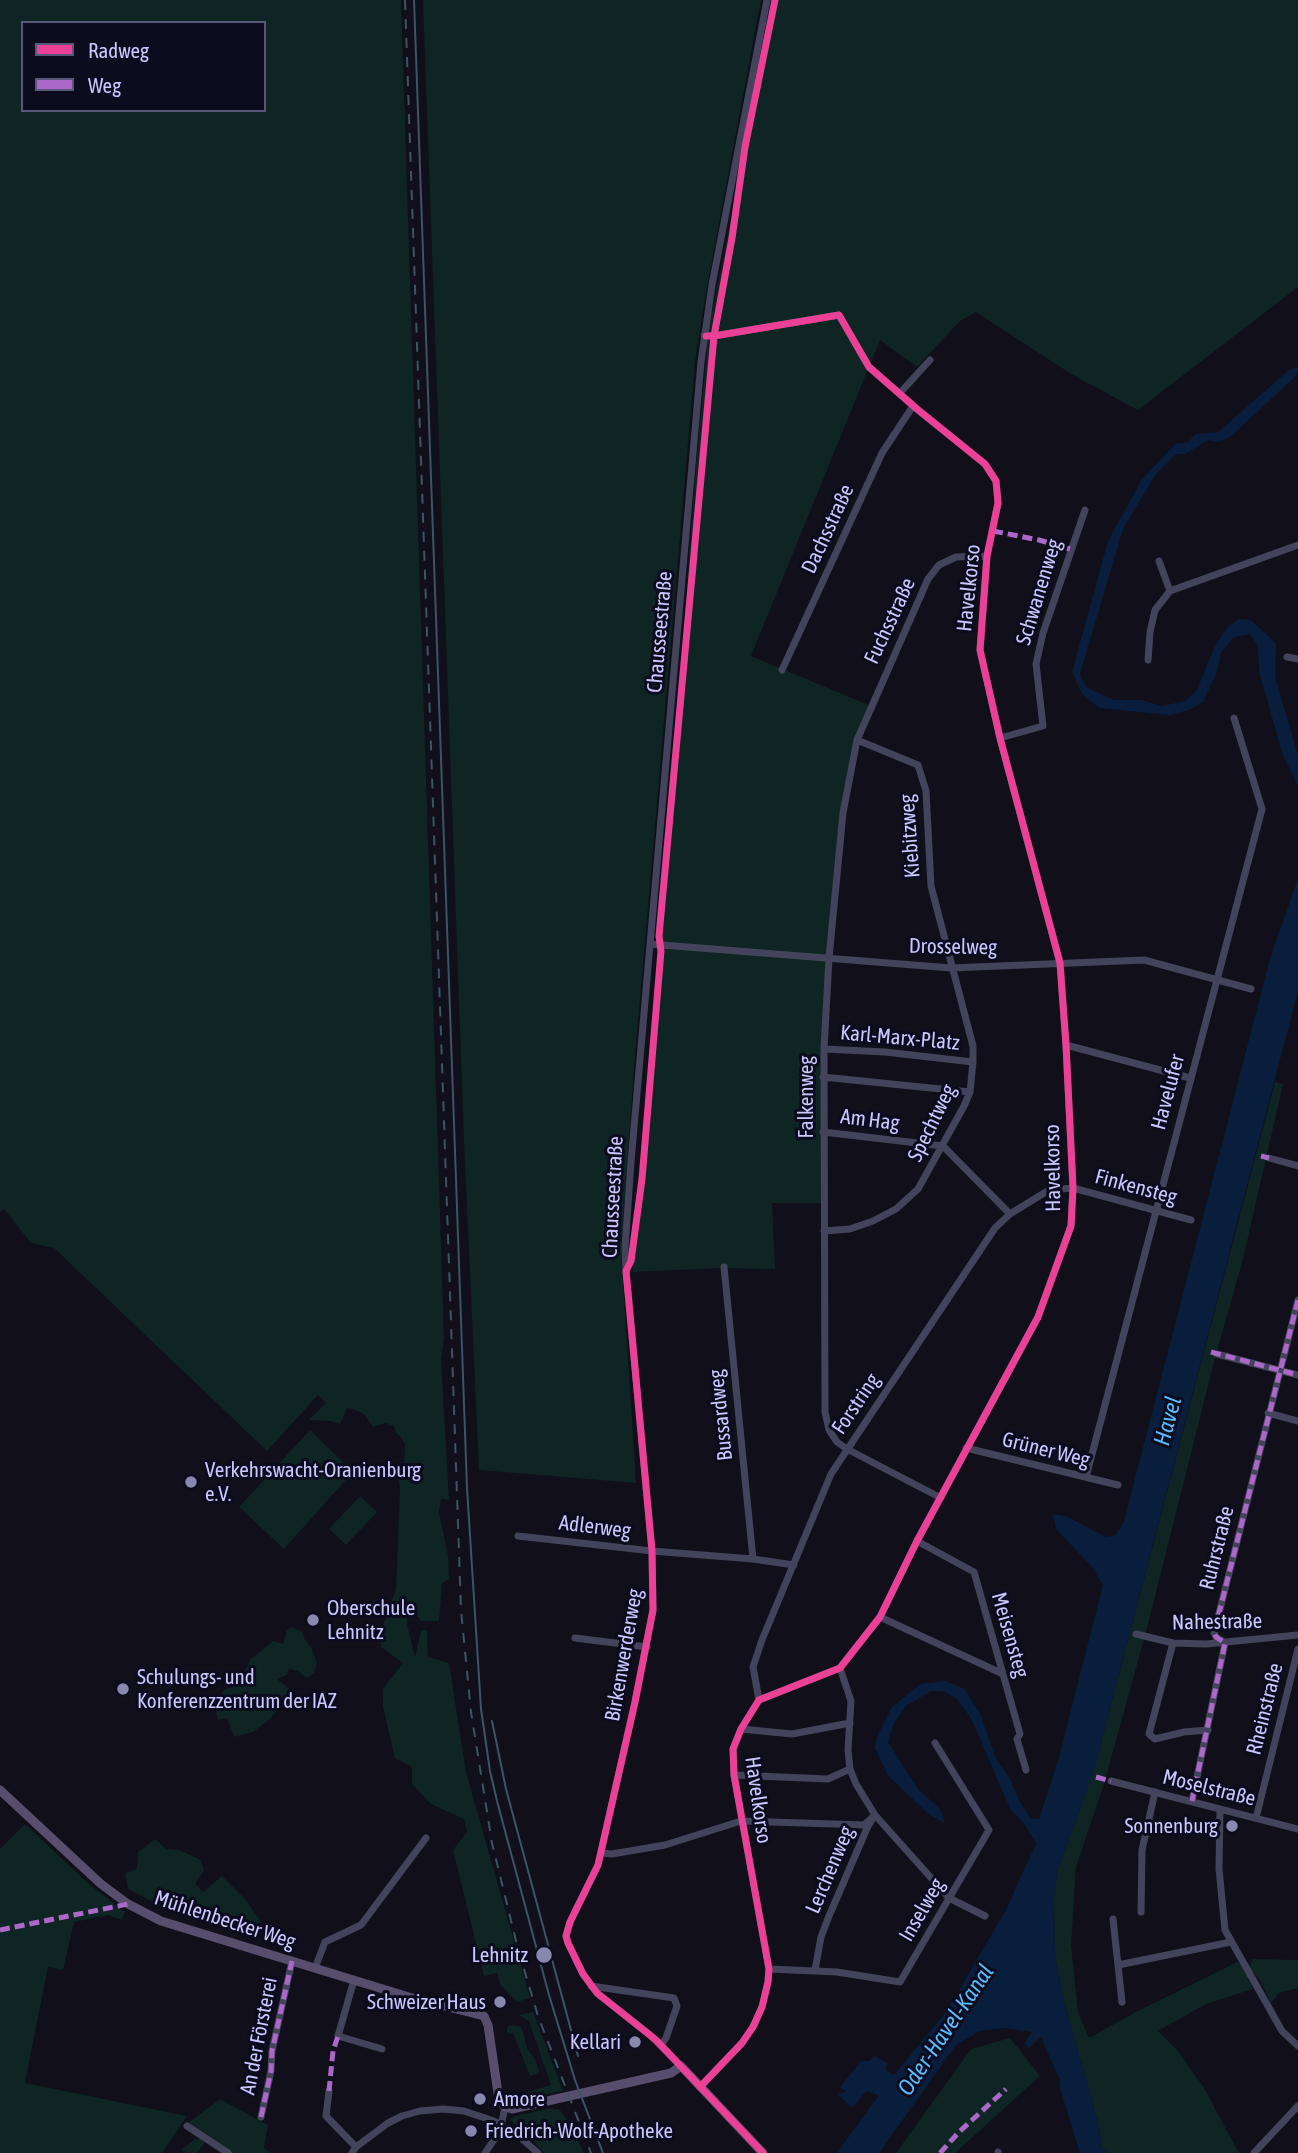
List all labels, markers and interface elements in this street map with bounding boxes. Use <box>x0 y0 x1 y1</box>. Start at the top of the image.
legend <box>21 21 266 112</box>
text: Radweg <box>88 38 149 62</box>
text: Weg <box>88 73 121 97</box>
street label: Dachsstraße <box>796 480 860 578</box>
street label: Schwanenweg <box>1011 536 1067 648</box>
street label: Havelkorso <box>952 543 986 633</box>
street label: Chausseestraße <box>642 570 678 694</box>
street label: Fuchsstraße <box>859 574 921 668</box>
street label: Kiebitzweg <box>895 793 925 879</box>
street label: Drosselweg <box>909 934 997 960</box>
street label: Karl-Marx-Platz <box>839 1020 961 1056</box>
street label: Havelufer <box>1146 1051 1190 1133</box>
street label: Falkenweg <box>793 1056 819 1138</box>
street label: Spechtweg <box>902 1080 962 1166</box>
street label: Am Hag <box>839 1104 901 1136</box>
street label: Havelkorso <box>1040 1124 1066 1212</box>
street label: Chausseestraße <box>597 1136 629 1258</box>
street label: Finkensteg <box>1092 1164 1180 1210</box>
street label: Bussardweg <box>704 1368 738 1462</box>
street label: Forstring <box>827 1369 885 1439</box>
water label: Havel <box>1148 1393 1188 1449</box>
street label: Grüner Weg <box>1000 1427 1092 1473</box>
place label: Verkehrswacht-Oranienburg e.V. <box>205 1457 421 1507</box>
marker: Verkehrswacht-Oranienburg e.V. <box>183 1474 199 1490</box>
street label: Ruhrstraße <box>1194 1504 1240 1592</box>
street label: Adlerweg <box>558 1510 632 1544</box>
street label: Birkenwerderweg <box>600 1587 648 1723</box>
street label: Meisensteg <box>986 1590 1034 1680</box>
place label: Oberschule Lehnitz <box>327 1595 415 1645</box>
street label: Nahestraße <box>1172 1609 1262 1635</box>
marker: Oberschule Lehnitz <box>305 1612 321 1628</box>
street label: Rheinstraße <box>1241 1661 1289 1757</box>
place label: Schulungs- und Konferenzzentrum der IAZ <box>137 1664 337 1714</box>
marker: Schulungs- und Konferenzzentrum der IAZ <box>115 1681 131 1697</box>
street label: Havelkorso <box>739 1755 777 1845</box>
street label: Moselstraße <box>1160 1764 1258 1812</box>
place label: Sonnenburg <box>1125 1813 1218 1839</box>
marker: Sonnenburg <box>1224 1818 1240 1834</box>
street label: Lerchenweg <box>800 1823 860 1917</box>
street label: Inselweg <box>894 1874 950 1946</box>
street label: Mühlenbecker Weg <box>151 1885 299 1955</box>
place label: Lehnitz <box>472 1942 528 1968</box>
marker: Lehnitz <box>534 1945 554 1965</box>
water label: Oder-Havel-Kanal <box>892 1959 1000 2101</box>
street label: An der Försterei <box>235 1975 283 2097</box>
place label: Schweizer Haus <box>367 1989 486 2015</box>
marker: Schweizer Haus <box>492 1994 508 2010</box>
place label: Kellari <box>570 2029 621 2055</box>
marker: Kellari <box>627 2034 643 2050</box>
place label: Amore <box>494 2086 545 2112</box>
marker: Amore <box>472 2091 488 2107</box>
place label: Friedrich-Wolf-Apotheke <box>485 2118 673 2144</box>
marker: Friedrich-Wolf-Apotheke <box>463 2123 479 2139</box>

